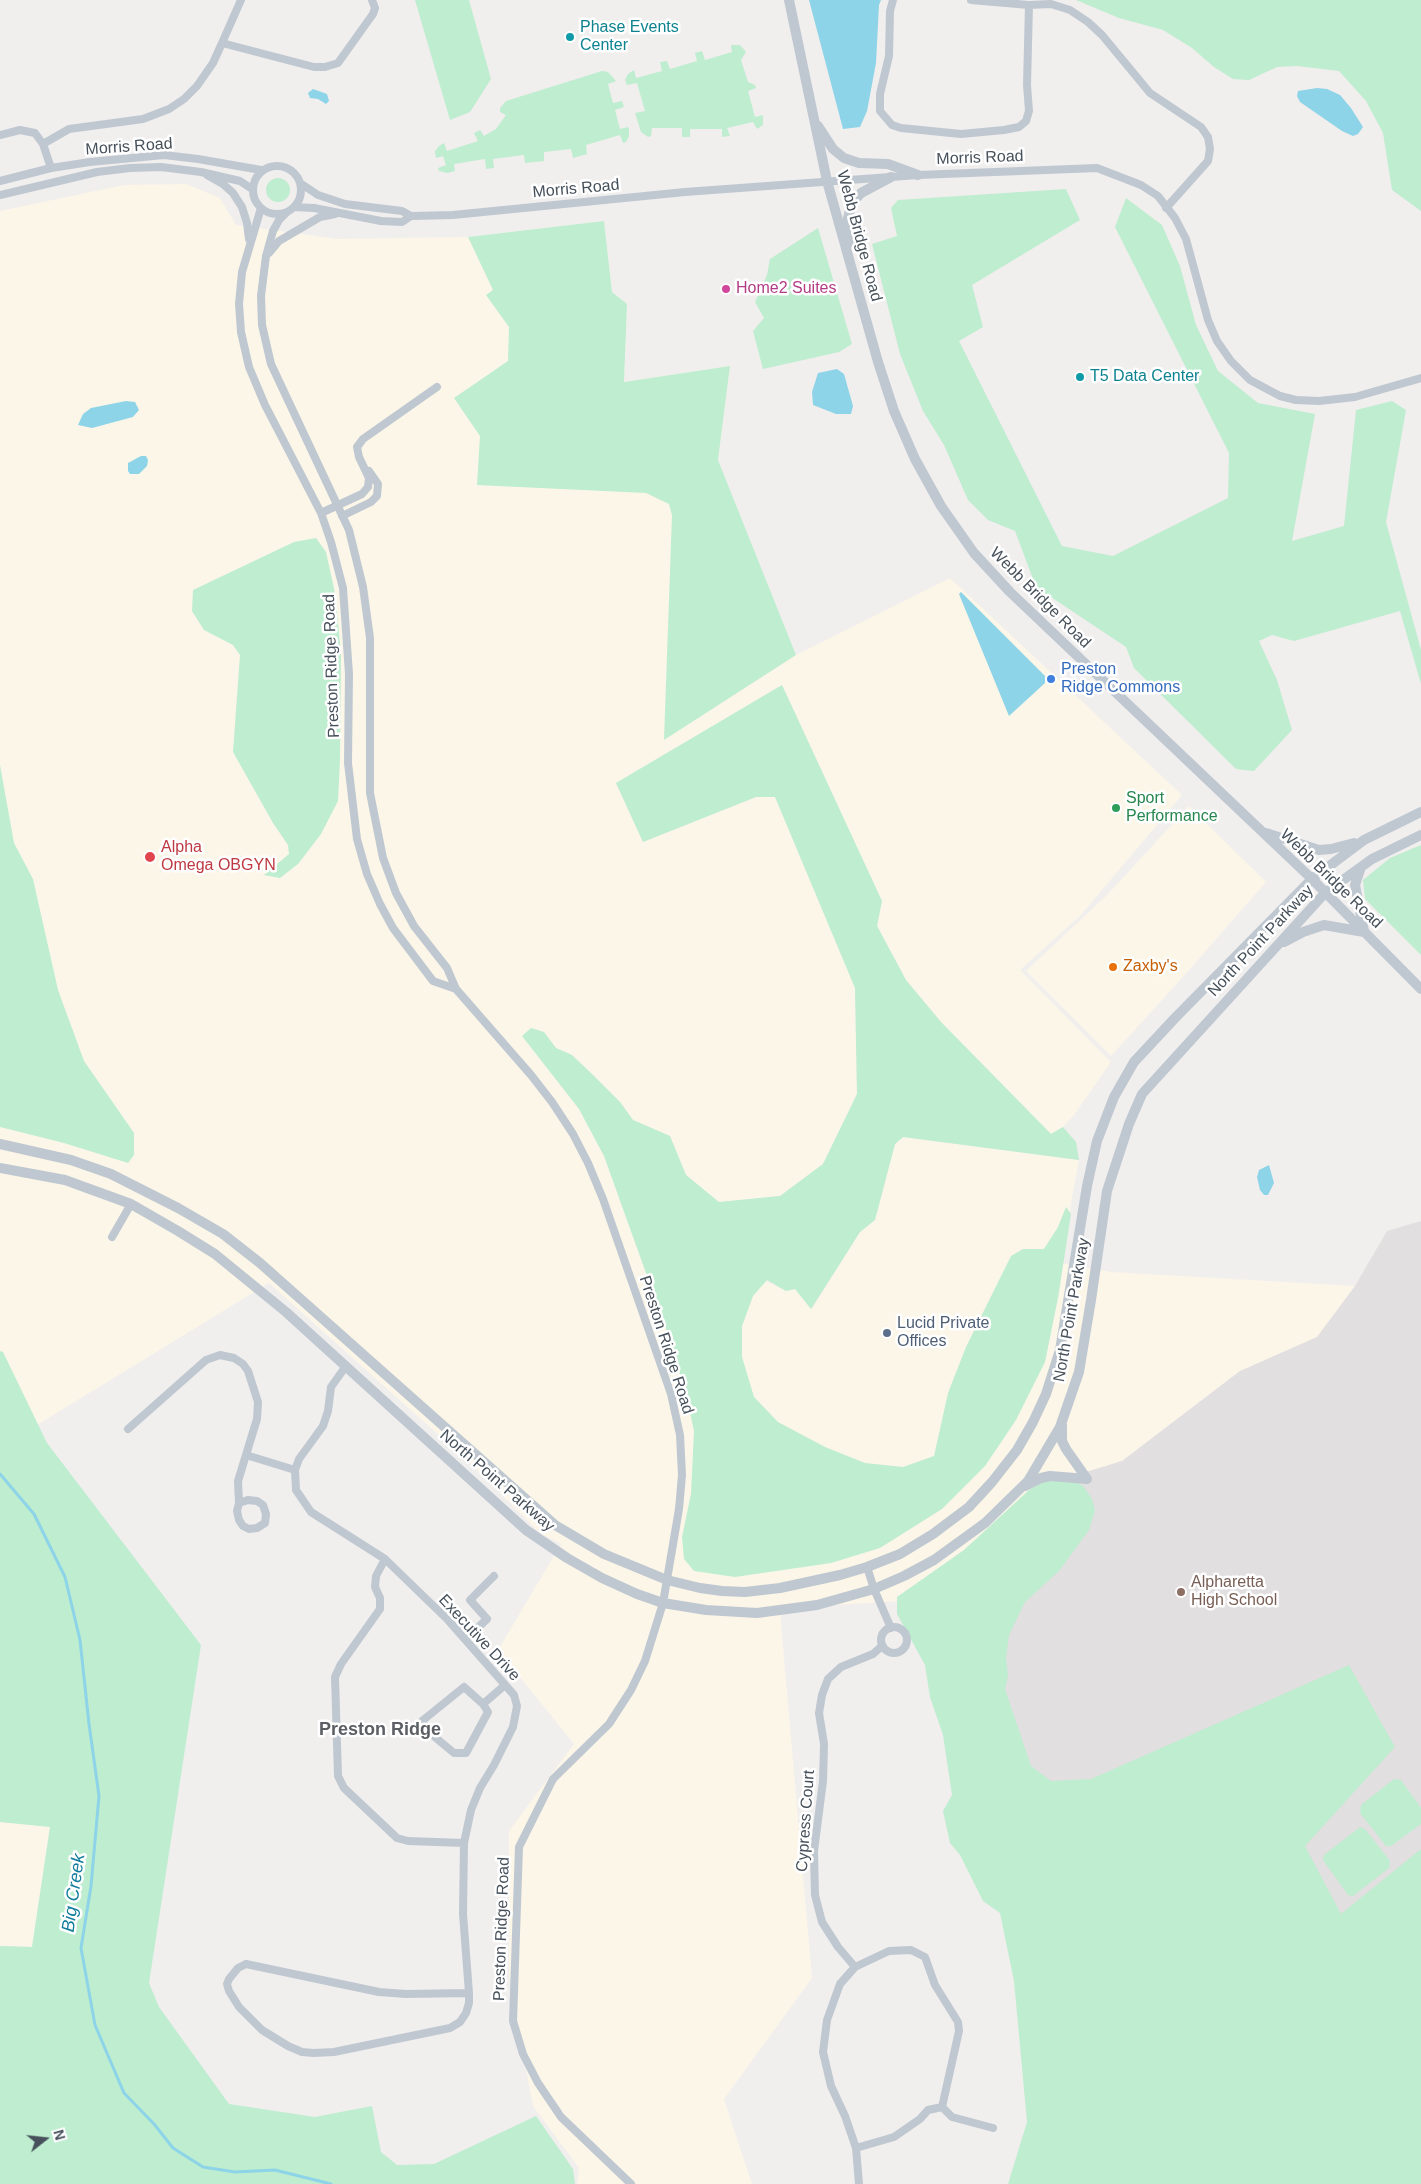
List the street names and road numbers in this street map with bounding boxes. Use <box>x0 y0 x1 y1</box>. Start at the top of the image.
street label: Morris Road <box>85 134 173 160</box>
street label: Morris Road <box>936 147 1024 169</box>
street label: Webb Bridge Road <box>832 168 886 304</box>
street label: Morris Road <box>532 176 620 202</box>
street label: Webb Bridge Road <box>986 544 1094 652</box>
street label: Preston Ridge Road <box>320 594 344 738</box>
street label: Webb Bridge Road <box>1276 825 1386 933</box>
street label: North Point Parkway <box>1204 881 1318 1001</box>
street label: North Point Parkway <box>1050 1237 1094 1383</box>
street label: Preston Ridge Road <box>635 1274 697 1416</box>
street label: North Point Parkway <box>436 1426 558 1536</box>
street label: Executive Drive <box>434 1591 524 1685</box>
street label: Cypress Court <box>793 1769 819 1873</box>
street label: Preston Ridge Road <box>490 1857 514 2001</box>

